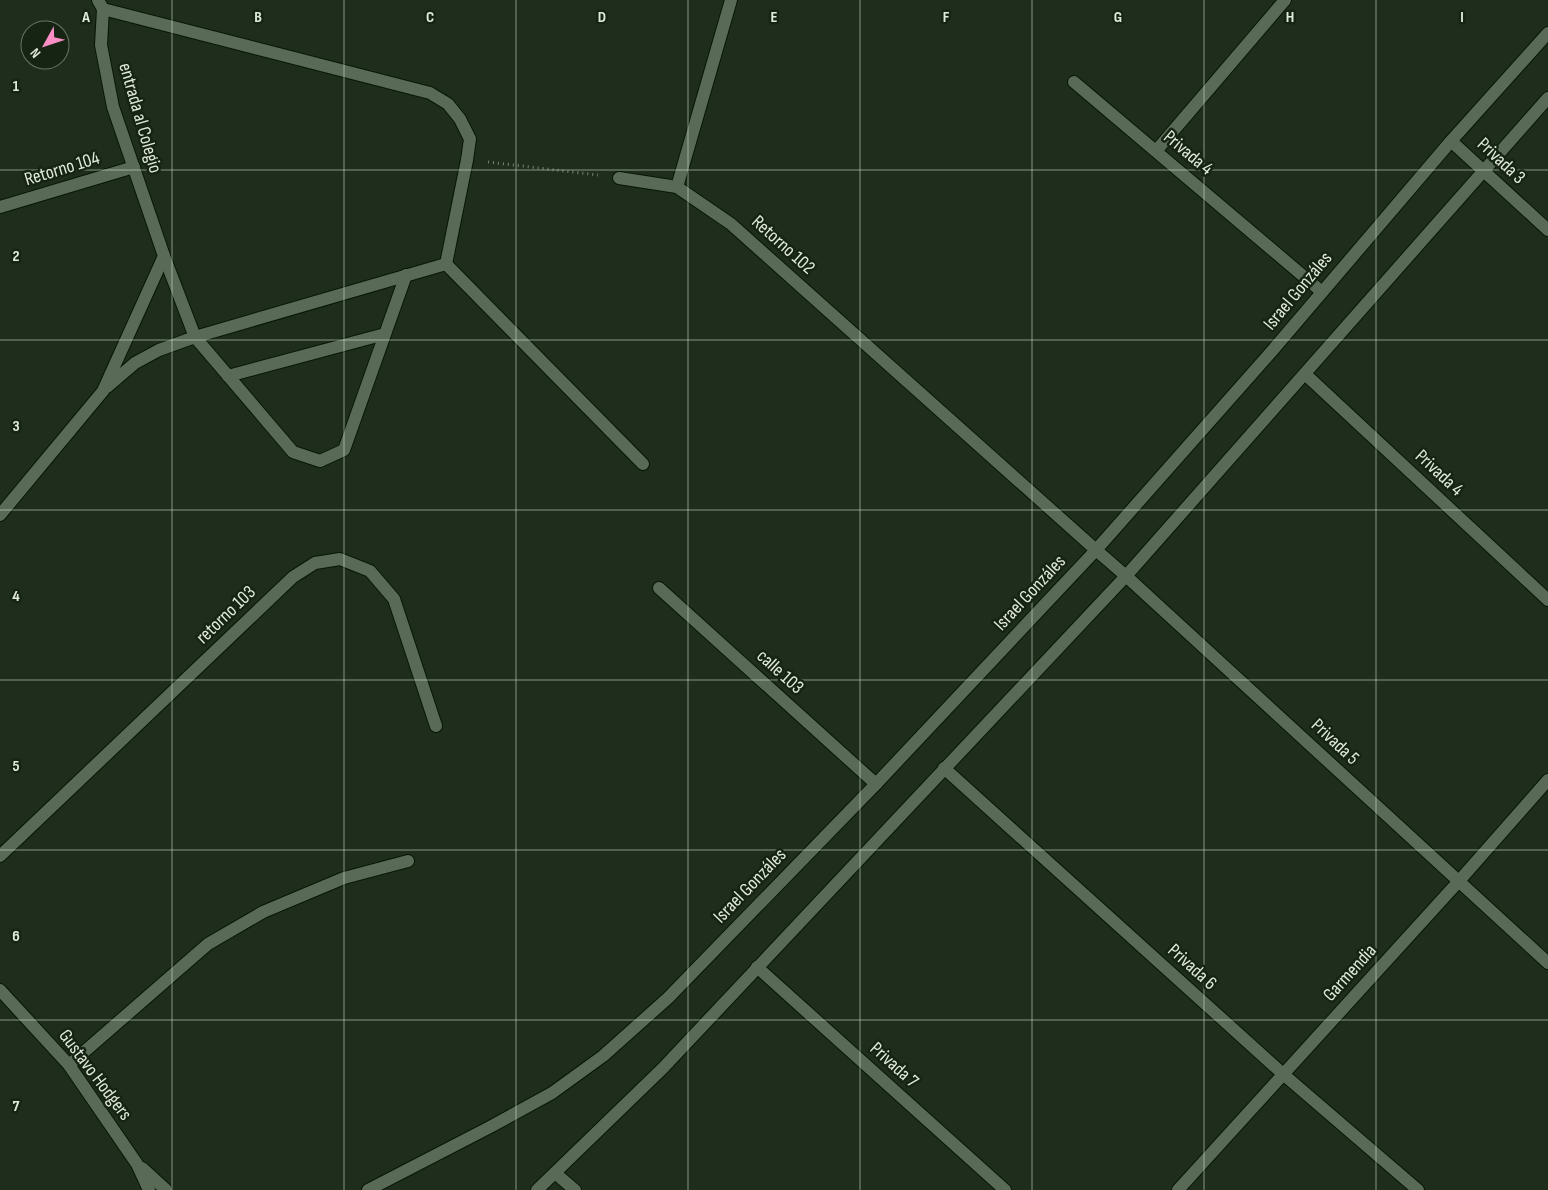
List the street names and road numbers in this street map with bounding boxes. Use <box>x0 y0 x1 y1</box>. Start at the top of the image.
street label: entrada al Colegio <box>113 60 167 176</box>
street label: Privada 4 <box>1159 126 1217 180</box>
street label: Privada 3 <box>1472 133 1530 189</box>
street label: Retorno 104 <box>22 147 102 191</box>
street label: Retorno 102 <box>747 211 819 279</box>
street label: Israel Gonzáles <box>1259 247 1337 335</box>
street label: Privada 4 <box>1410 445 1468 501</box>
street label: Israel Gonzáles <box>989 550 1071 636</box>
street label: retorno 103 <box>191 581 261 649</box>
street label: calle 103 <box>752 645 808 699</box>
street label: Privada 5 <box>1306 714 1364 770</box>
street label: Israel Gonzáles <box>709 844 791 928</box>
street label: Privada 6 <box>1163 939 1221 995</box>
street label: Garmendia <box>1318 940 1382 1006</box>
street label: Gustavo Hodgers <box>53 1025 137 1125</box>
street label: Privada 7 <box>865 1037 923 1093</box>

